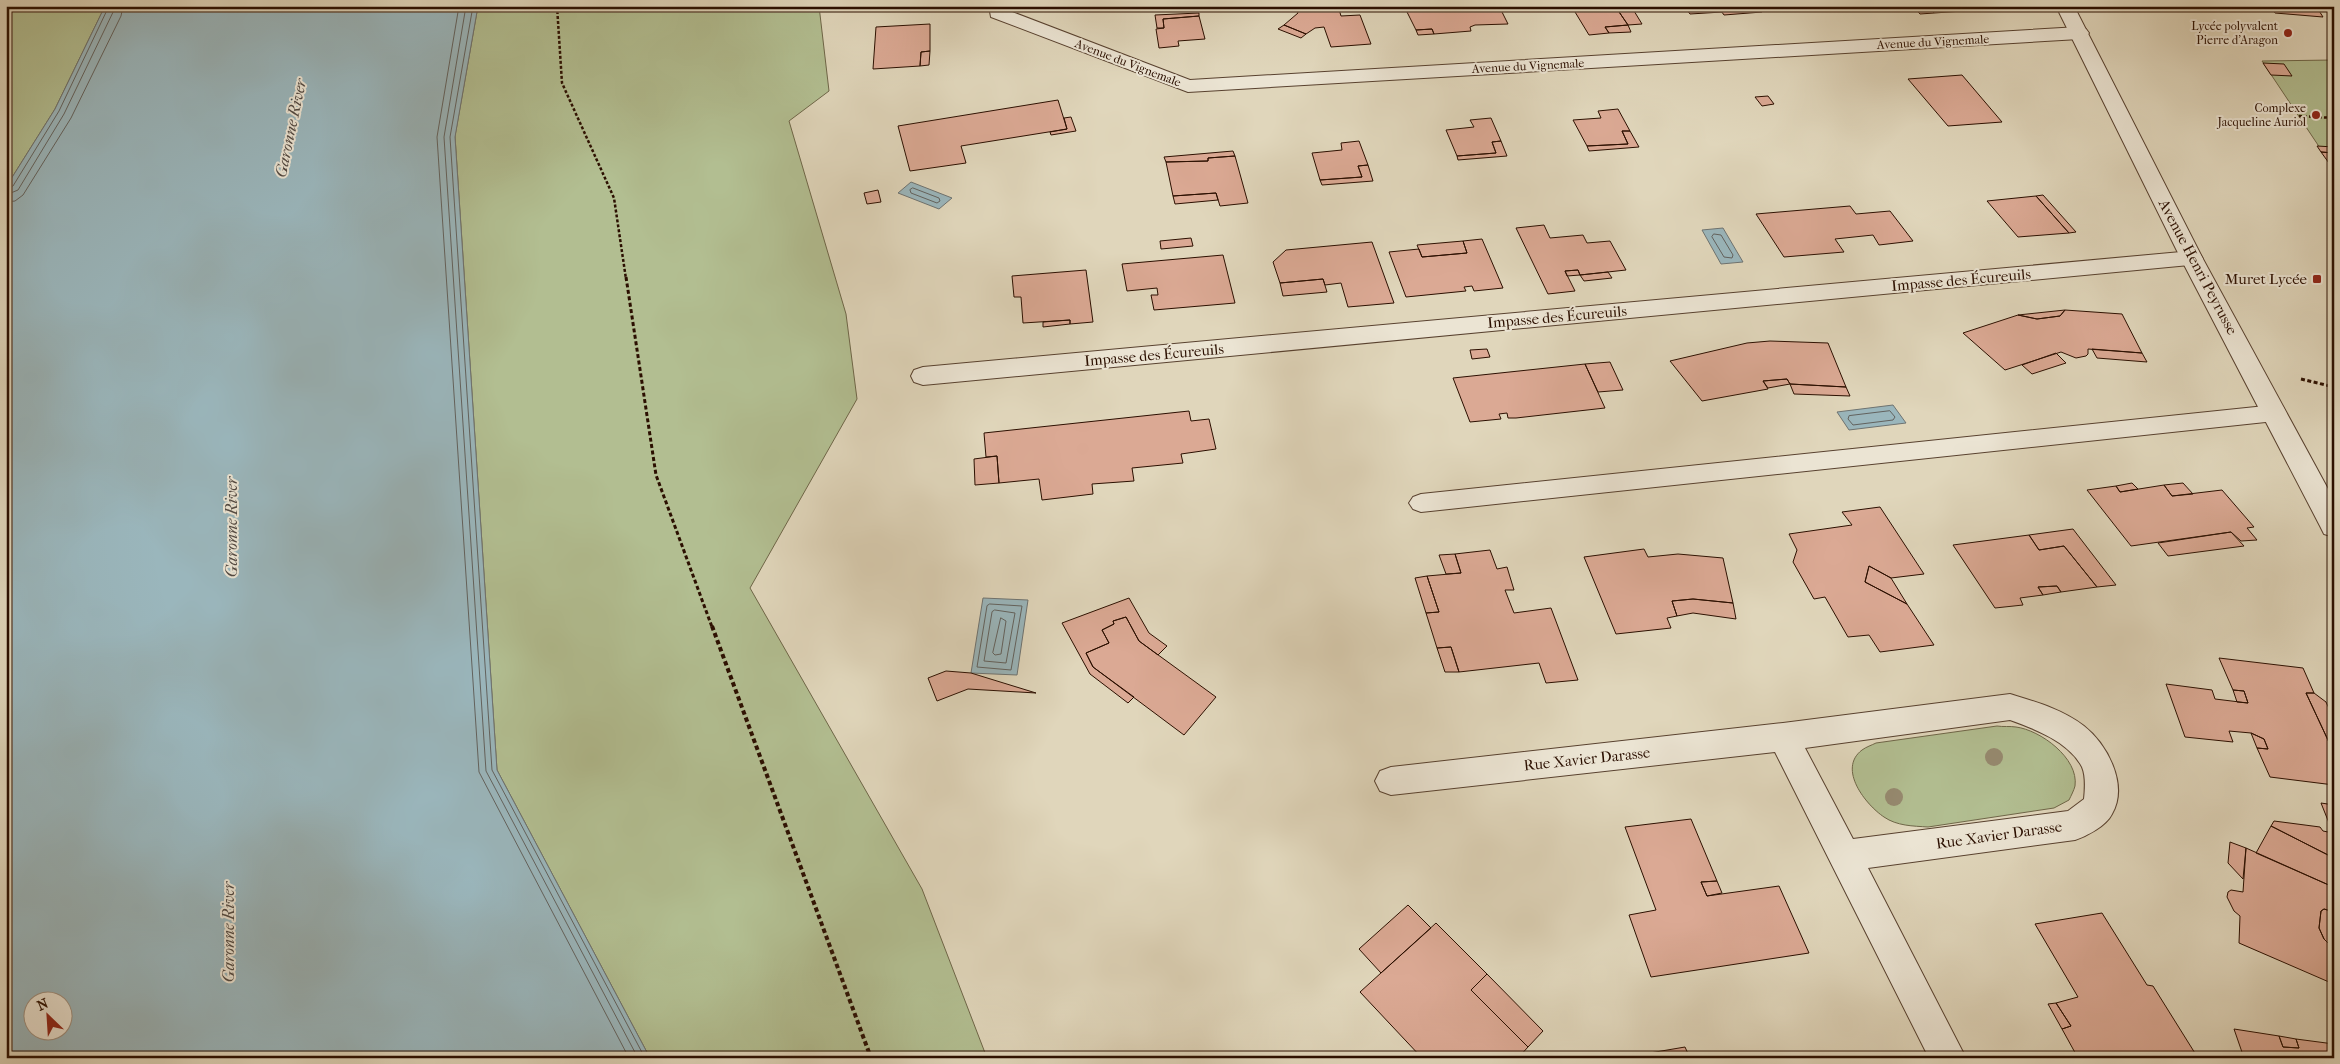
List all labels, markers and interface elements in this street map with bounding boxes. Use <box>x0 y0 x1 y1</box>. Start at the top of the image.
place label: Lycée polyvalent Pierre d'Aragon <box>2191 19 2279 47</box>
marker: Lycée polyvalent Pierre d'Aragon <box>2282 27 2294 39</box>
street label: Avenue du Vignemale <box>1875 32 1990 52</box>
street label: Avenue du Vignemale <box>1072 36 1183 90</box>
street label: Avenue du Vignemale <box>1470 56 1585 76</box>
water label: Garonne River <box>271 75 311 179</box>
place label: Complexe Jacqueline Auriol <box>2216 101 2307 129</box>
marker: Complexe Jacqueline Auriol <box>2310 109 2322 121</box>
street label: Avenue Henri Peyrusse <box>2154 195 2242 338</box>
street label: Impasse des Écureuils <box>1890 265 2032 295</box>
place label: Muret Lycée <box>2225 270 2308 288</box>
marker: Muret Lycée <box>2311 273 2323 285</box>
street label: Impasse des Écureuils <box>1486 302 1628 332</box>
street label: Impasse des Écureuils <box>1083 340 1225 370</box>
water label: Garonne River <box>222 475 241 577</box>
street label: Rue Xavier Darasse <box>1523 743 1652 775</box>
street label: Rue Xavier Darasse <box>1935 817 2064 853</box>
water label: Garonne River <box>219 880 238 982</box>
north arrow <box>22 992 72 1042</box>
text: N <box>34 995 51 1015</box>

